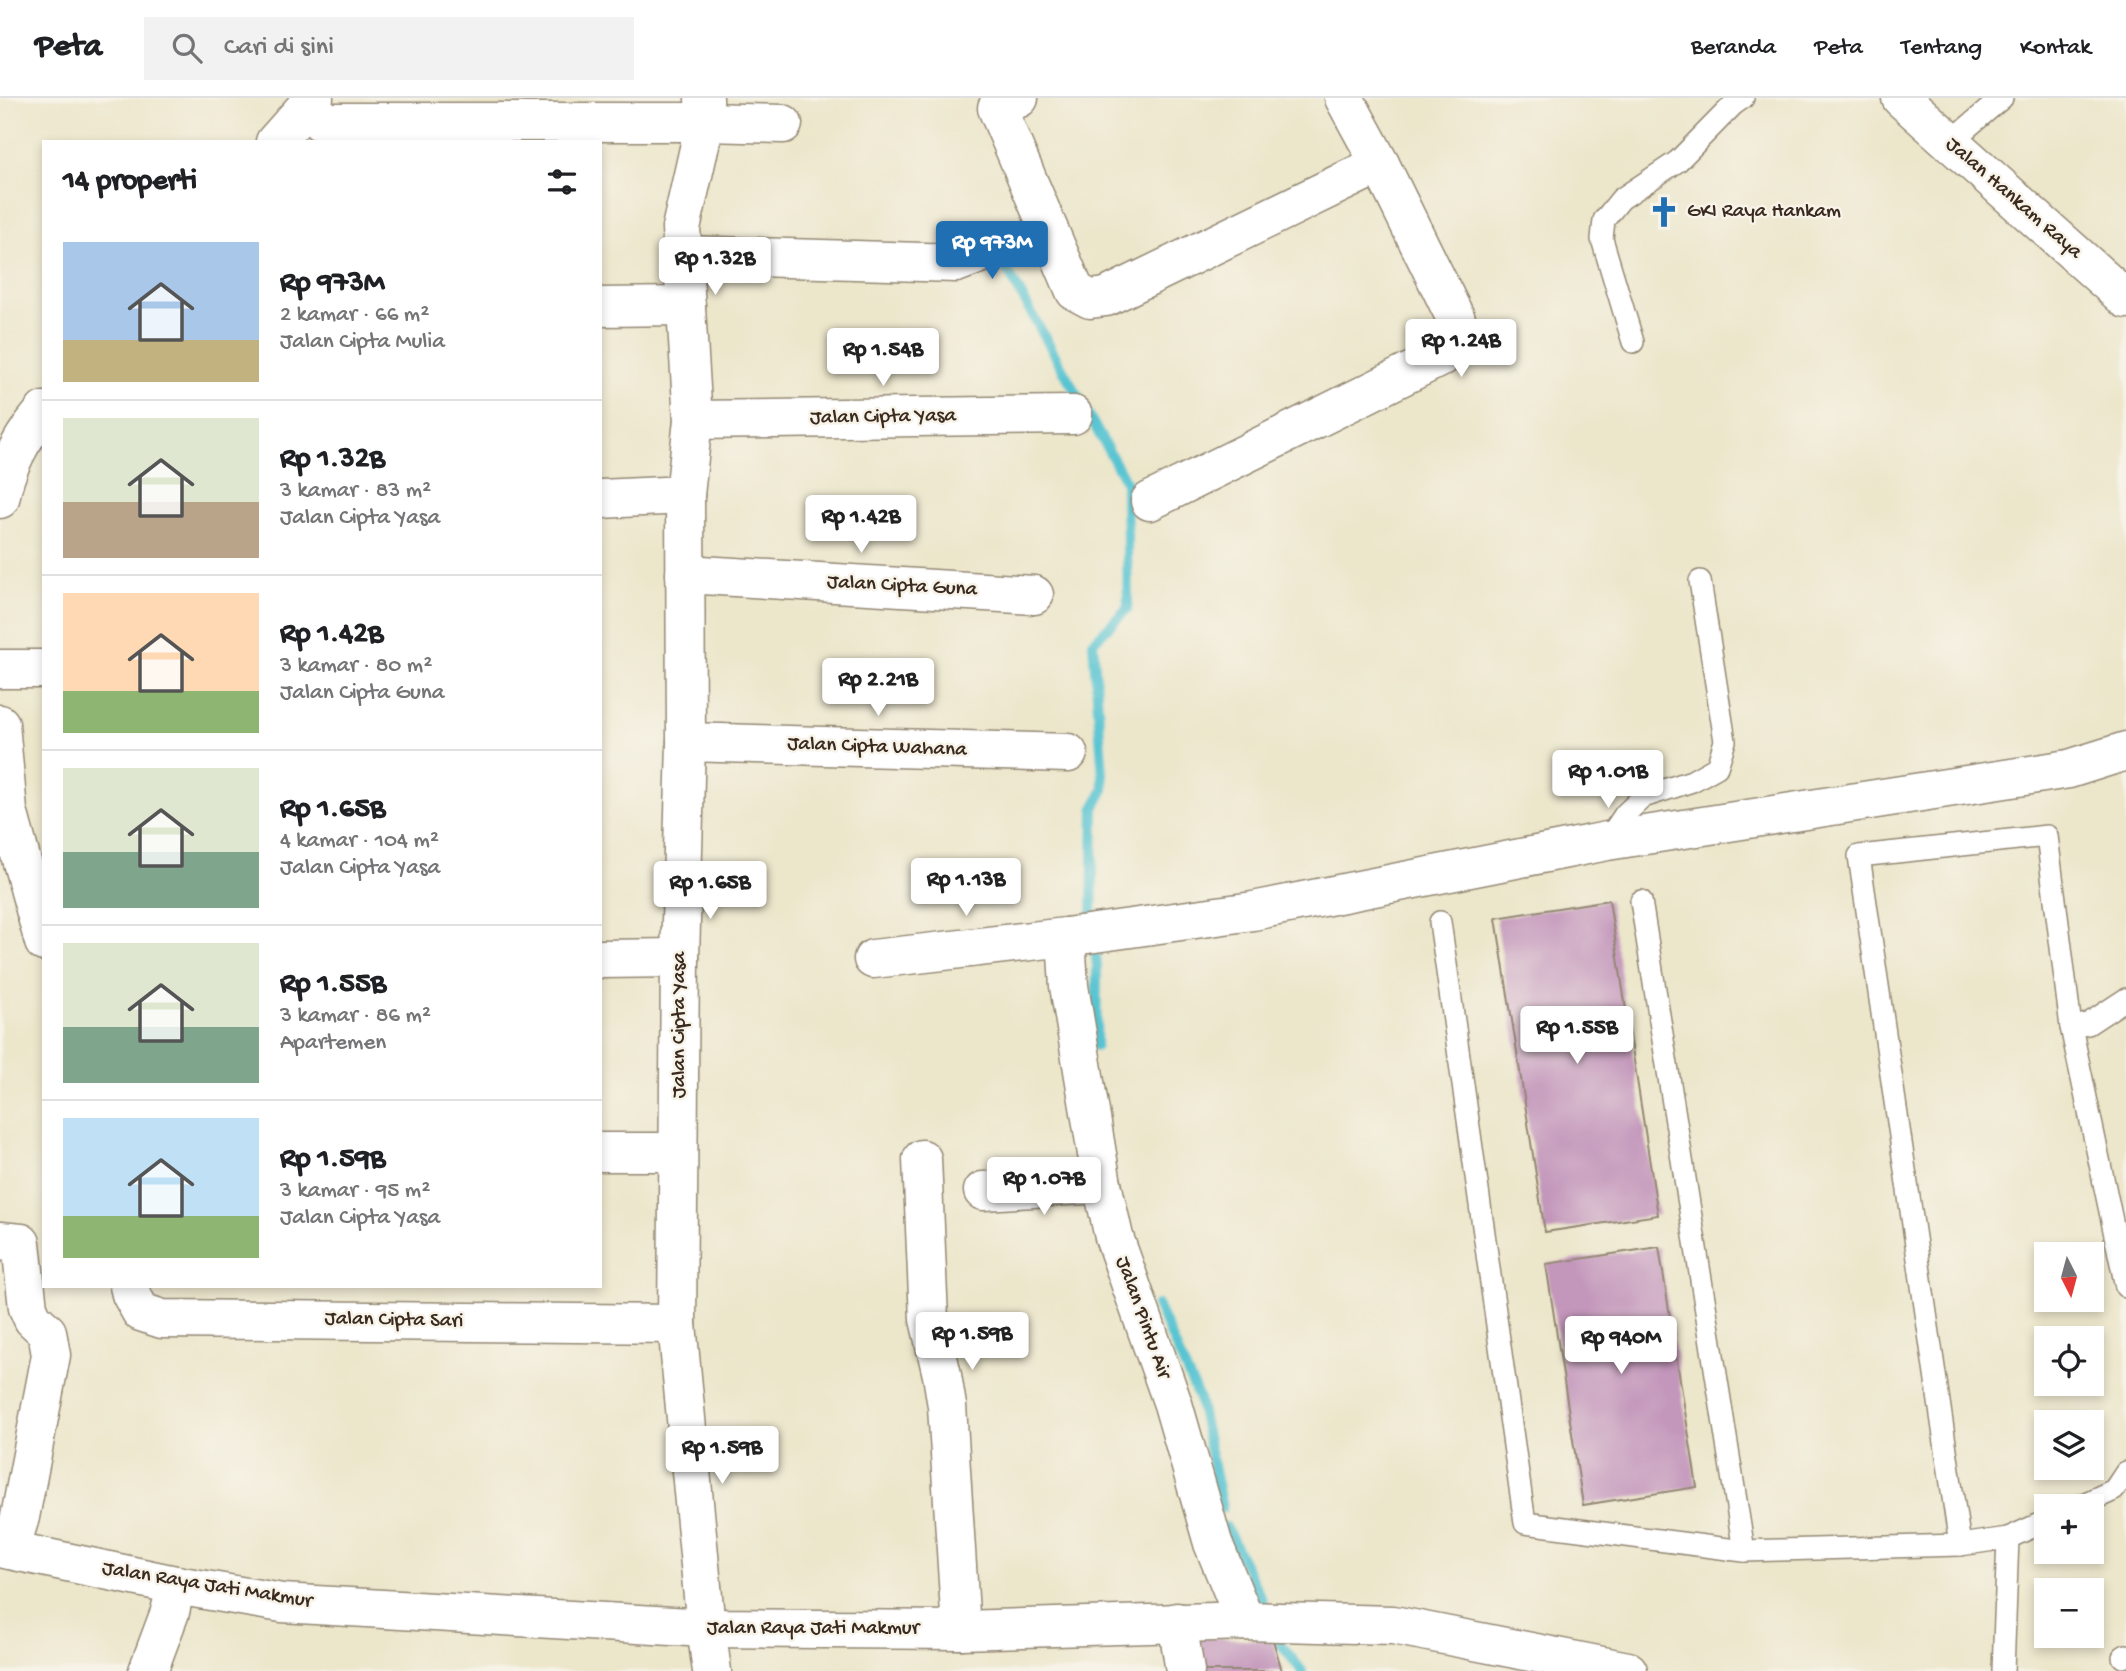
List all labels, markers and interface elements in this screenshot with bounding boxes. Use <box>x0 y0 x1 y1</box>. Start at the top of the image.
search box <box>144 17 634 80</box>
text: Peta <box>35 29 102 67</box>
icon: search <box>168 29 206 67</box>
text: Cari di sini <box>224 33 334 64</box>
text: Beranda <box>1691 34 1776 63</box>
text: Peta <box>1814 34 1863 63</box>
text: Tentang <box>1901 34 1982 63</box>
text: Kontak <box>2020 34 2091 63</box>
street label: Jalan Hankam Raya <box>1939 133 2088 266</box>
icon: filters <box>543 163 581 201</box>
text: 14 properti <box>63 165 197 200</box>
church icon: GKI Raya Hankam <box>1647 195 1681 229</box>
place label: GKI Raya Hankam <box>1687 200 1841 225</box>
pin: Rp 973M <box>927 222 1057 281</box>
text: Rp 973M <box>952 230 1032 257</box>
pin: Rp 1.32B <box>643 238 787 297</box>
text: Rp 1.32B <box>675 246 755 273</box>
text: Rp 973M <box>280 267 385 302</box>
icon: home <box>119 270 203 354</box>
text: 2 kamar · 66 m² <box>280 302 429 329</box>
pin: Rp 1.24B <box>1389 320 1533 379</box>
pin: Rp 1.54B <box>811 328 955 388</box>
text: Rp 1.24B <box>1421 328 1501 355</box>
text: Jalan Cipta Mulia <box>280 329 445 356</box>
text: Rp 1.54B <box>843 337 923 364</box>
street label: Jalan Cipta Yasa <box>810 404 958 432</box>
text: Rp 1.32B <box>280 443 385 478</box>
icon: home <box>119 446 203 530</box>
text: 3 kamar · 83 m² <box>280 478 431 505</box>
pin: Rp 1.42B <box>789 496 933 555</box>
text: Rp 1.42B <box>821 504 901 531</box>
text: Jalan Cipta Yasa <box>280 505 440 532</box>
street label: Jalan Cipta Guna <box>826 571 979 603</box>
text: Rp 1.42B <box>280 618 383 653</box>
icon: home <box>119 621 203 705</box>
text: 3 kamar · 80 m² <box>280 653 432 680</box>
pin: Rp 2.21B <box>806 658 950 718</box>
text: Rp 2.21B <box>838 667 918 694</box>
text: Jalan Cipta Guna <box>280 680 445 707</box>
street label: Jalan Cipta Wahana <box>787 732 969 764</box>
pin: Rp 1.01B <box>1536 750 1680 810</box>
text: Rp 1.01B <box>1568 759 1648 786</box>
text: Rp 1.65B <box>280 793 385 828</box>
icon: home <box>119 796 203 880</box>
text: 4 kamar · 104 m² <box>280 828 439 855</box>
text: Jalan Cipta Yasa <box>280 855 440 882</box>
pin: Rp 1.13B <box>894 858 1038 918</box>
pin: Rp 1.65B <box>638 862 782 921</box>
text: Rp 1.13B <box>927 867 1005 894</box>
text: Rp 1.65B <box>670 870 750 897</box>
street label: Jalan Cipta Yasa <box>668 951 693 1098</box>
text: Rp 1.55B <box>280 968 386 1003</box>
icon: home <box>119 971 203 1055</box>
text: 3 kamar · 86 m² <box>280 1003 431 1030</box>
pin: Rp 1.55B <box>1505 1006 1649 1066</box>
text: Rp 1.55B <box>1536 1015 1618 1042</box>
text: Apartemen <box>280 1030 386 1057</box>
text: Rp 1.59B <box>280 1143 385 1178</box>
icon: home <box>119 1146 203 1230</box>
pin: Rp 1.07B <box>972 1158 1116 1217</box>
text: Rp 1.07B <box>1003 1166 1085 1193</box>
text: 3 kamar · 95 m² <box>280 1178 430 1205</box>
text: Jalan Cipta Yasa <box>280 1205 440 1232</box>
north arrow <box>2034 1242 2104 1312</box>
map controls <box>2034 1242 2104 1648</box>
street label: Jalan Pintu Air <box>1108 1254 1176 1384</box>
street label: Jalan Cipta Sari <box>324 1307 464 1335</box>
pin: Rp 1.59B <box>900 1312 1044 1372</box>
pin: Rp 940M <box>1556 1316 1686 1376</box>
text: Rp 1.59B <box>932 1321 1012 1348</box>
text: Rp 940M <box>1581 1325 1661 1352</box>
button: locate <box>2034 1326 2104 1396</box>
button: layers <box>2034 1410 2104 1480</box>
pin: Rp 1.59B <box>650 1426 794 1486</box>
text: Rp 1.59B <box>682 1435 762 1462</box>
button: + <box>2034 1494 2104 1564</box>
street label: Jalan Raya Jati Makmur <box>100 1557 315 1615</box>
button: − <box>2034 1578 2104 1648</box>
street label: Jalan Raya Jati Makmur <box>707 1617 921 1642</box>

